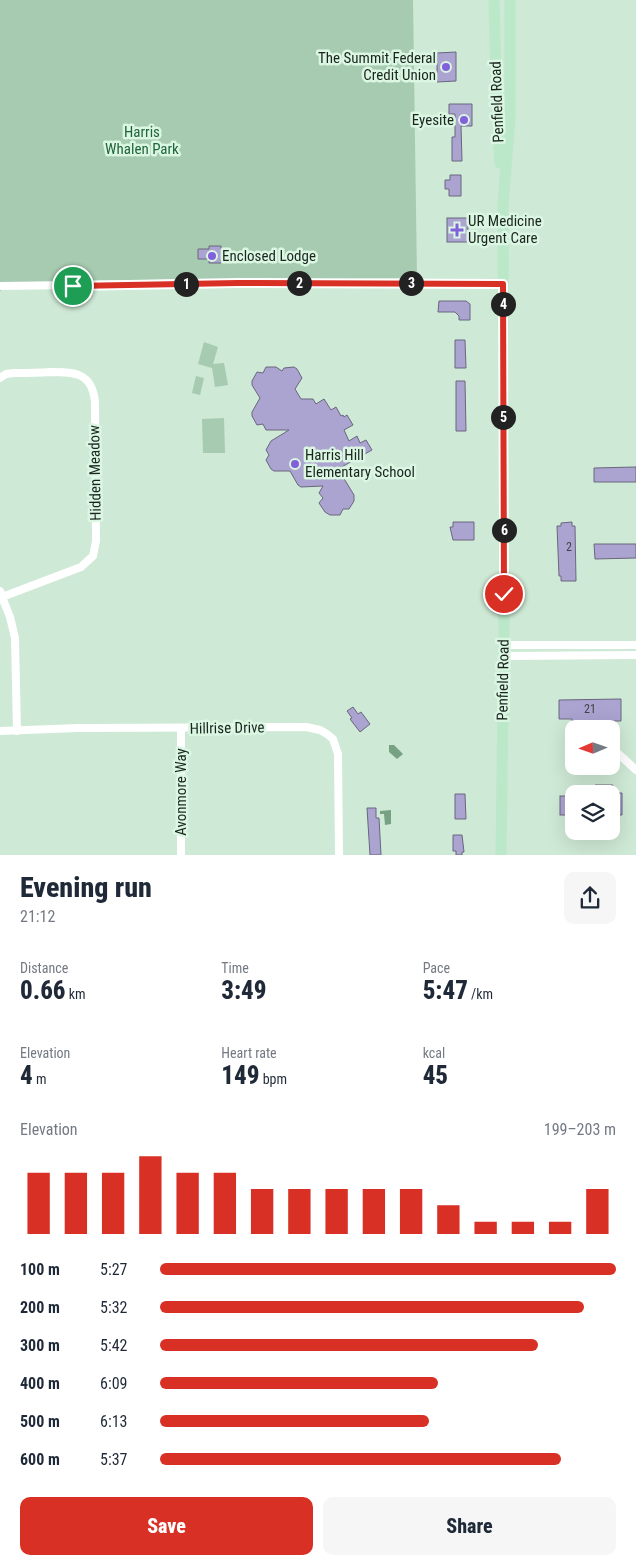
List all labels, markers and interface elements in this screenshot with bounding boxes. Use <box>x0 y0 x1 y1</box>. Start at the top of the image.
place label: The Summit Federal Credit Union <box>318 49 436 84</box>
marker: The Summit Federal Credit Union <box>440 61 452 73</box>
street label: Penfield Road <box>487 61 507 143</box>
place label: Eyesite <box>412 111 454 129</box>
marker: Eyesite <box>458 114 470 126</box>
park label: Harris Whalen Park <box>105 123 179 158</box>
place label: UR Medicine Urgent Care <box>468 212 542 247</box>
marker: UR Medicine Urgent Care <box>450 223 464 237</box>
place label: Enclosed Lodge <box>222 247 316 265</box>
marker: Enclosed Lodge <box>206 250 218 262</box>
pin <box>52 265 94 307</box>
pin: 2 <box>286 270 312 296</box>
pin: 3 <box>398 270 424 296</box>
icon: arrive <box>59 272 87 300</box>
pin: 1 <box>174 272 198 296</box>
text: 2 <box>296 275 303 291</box>
text: 3 <box>408 275 415 291</box>
text: 1 <box>183 276 190 292</box>
pin: 4 <box>490 292 516 316</box>
text: 4 <box>500 296 507 312</box>
pin: 5 <box>490 404 516 430</box>
text: 5 <box>500 409 507 425</box>
street label: Hidden Meadow <box>85 425 105 521</box>
place label: Harris Hill Elementary School <box>305 446 415 481</box>
marker: Harris Hill Elementary School <box>289 458 301 470</box>
pin: 6 <box>492 518 516 542</box>
text: 6 <box>501 522 508 538</box>
house number: 2 <box>566 540 572 554</box>
pin <box>483 573 525 615</box>
icon: check <box>490 580 518 608</box>
street label: Penfield Road <box>493 639 513 721</box>
house number: 21 <box>584 702 596 716</box>
street label: Hillrise Drive <box>189 718 265 738</box>
north arrow <box>565 720 620 775</box>
map controls <box>565 720 620 840</box>
street label: Avonmore Way <box>172 748 190 836</box>
button: layers <box>565 785 620 840</box>
text: Evening run <box>20 871 152 904</box>
button: share <box>564 872 616 924</box>
text: 21:12 <box>20 907 55 926</box>
text: Distance <box>20 960 68 976</box>
text: Time <box>221 960 249 976</box>
text: Pace <box>423 960 450 976</box>
text: 0.66 <box>20 976 66 1005</box>
text: 3:49 <box>221 976 267 1005</box>
text: 5:47 <box>423 976 468 1005</box>
text: km <box>66 986 86 1002</box>
text: /km <box>468 986 493 1002</box>
text: Elevation <box>20 1045 70 1061</box>
text: Heart rate <box>221 1045 277 1061</box>
text: kcal <box>423 1045 445 1061</box>
text: 4 <box>20 1061 33 1090</box>
text: 149 <box>221 1061 259 1090</box>
text: 45 <box>423 1061 448 1090</box>
text: m <box>33 1071 46 1087</box>
text: bpm <box>259 1071 287 1087</box>
text: Elevation <box>20 1120 78 1139</box>
text: 199–203 m <box>544 1120 616 1139</box>
text: 100 m <box>20 1260 60 1279</box>
text: 5:27 <box>100 1260 127 1279</box>
text: 200 m <box>20 1298 60 1317</box>
text: 5:32 <box>100 1298 127 1317</box>
text: 300 m <box>20 1336 60 1355</box>
text: 5:42 <box>100 1336 127 1355</box>
text: 400 m <box>20 1374 60 1393</box>
text: 6:09 <box>100 1374 127 1393</box>
text: 500 m <box>20 1412 60 1431</box>
text: 6:13 <box>100 1412 127 1431</box>
text: 600 m <box>20 1450 60 1469</box>
text: 5:37 <box>100 1450 127 1469</box>
button: Save <box>20 1497 313 1555</box>
button: Share <box>323 1497 616 1555</box>

